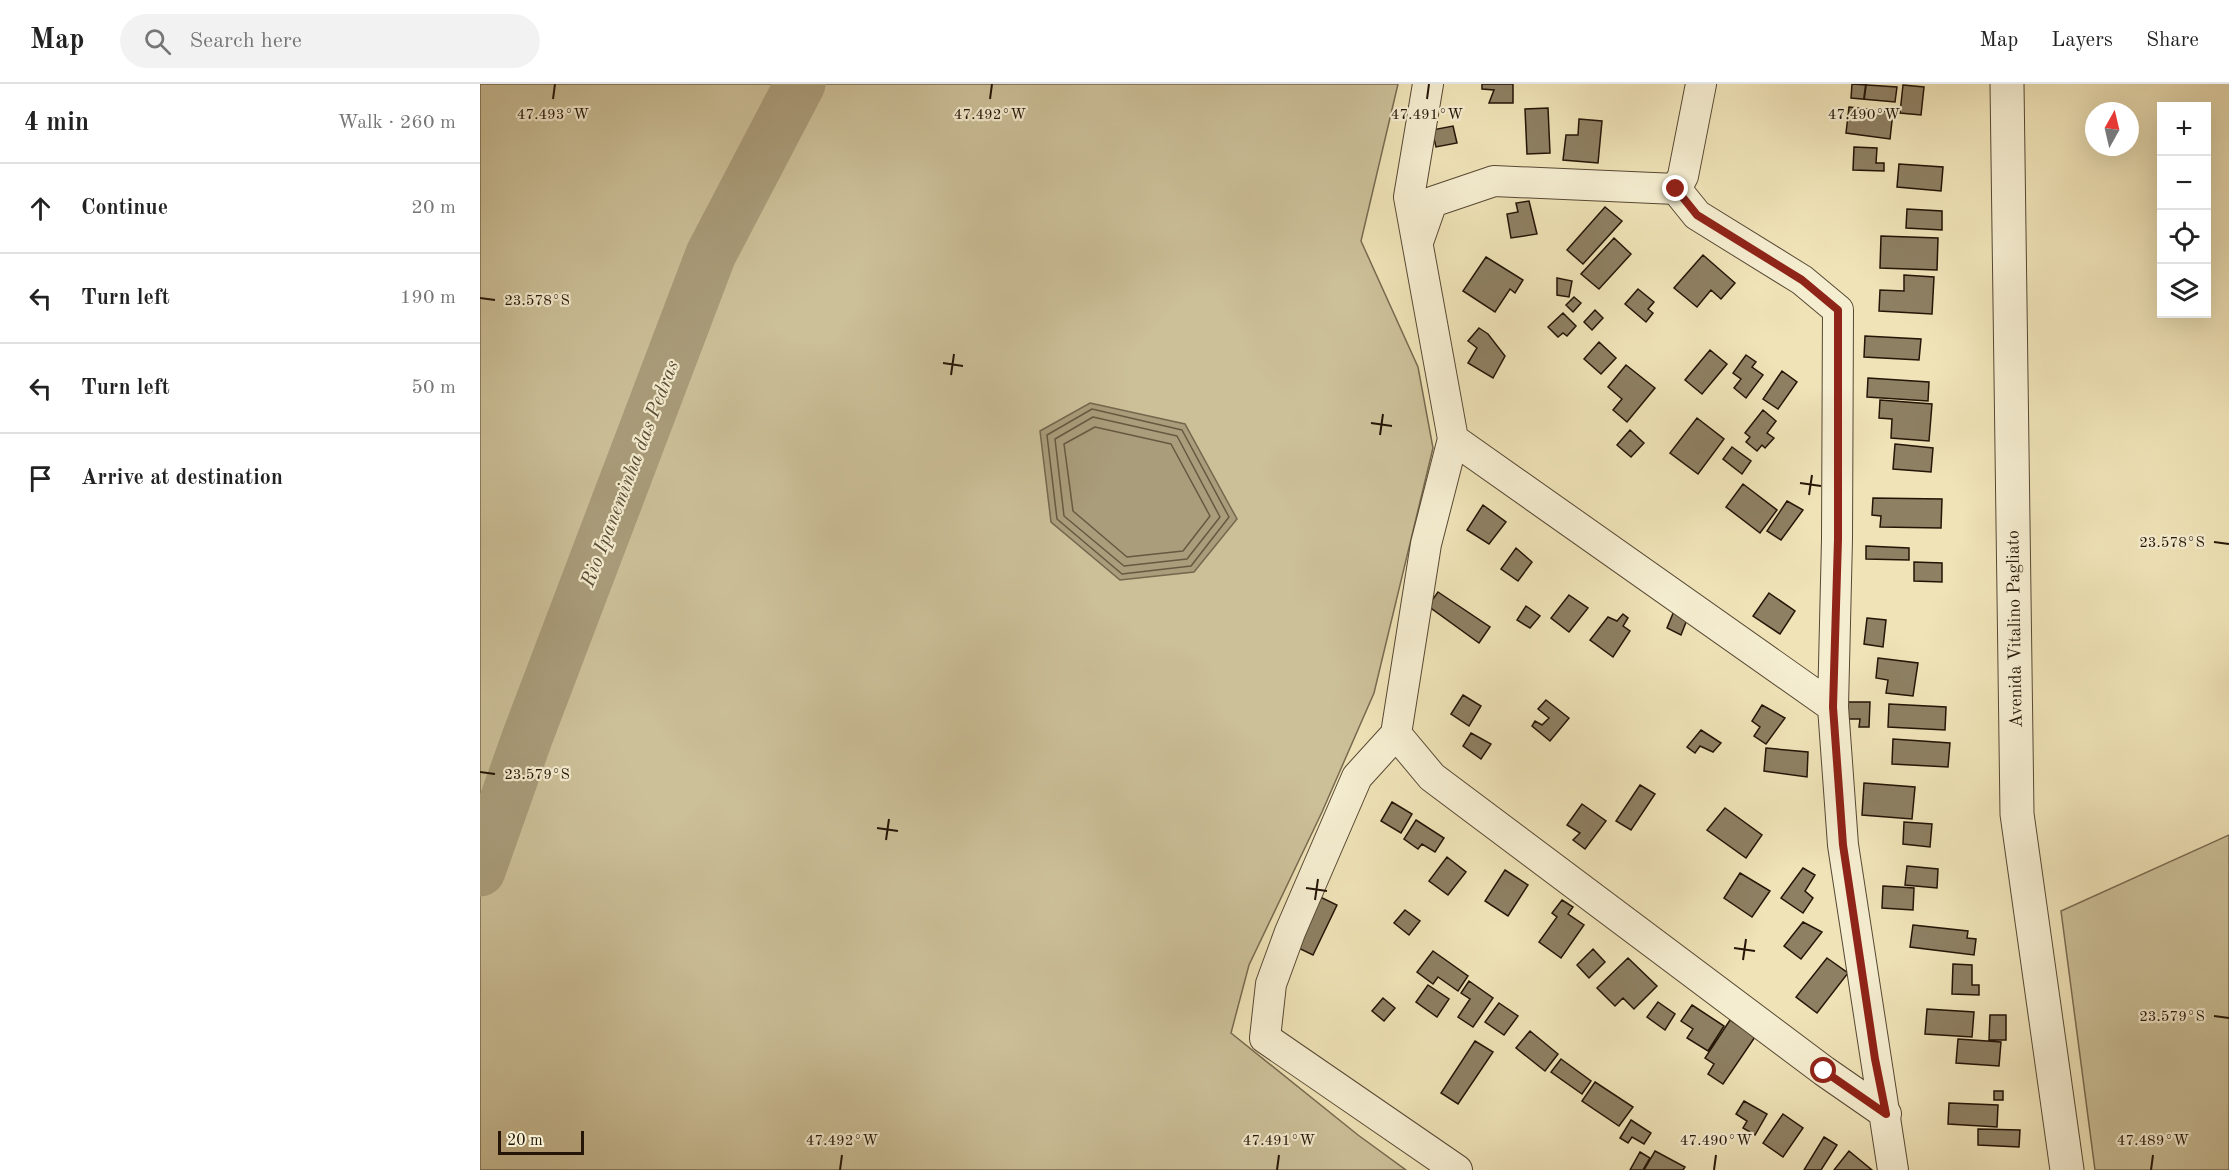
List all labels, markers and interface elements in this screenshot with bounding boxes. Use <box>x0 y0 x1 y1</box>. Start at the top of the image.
search box <box>120 14 540 68</box>
icon: search <box>141 25 174 58</box>
text: Map <box>30 27 84 55</box>
text: Search here <box>189 30 302 52</box>
text: Map <box>1979 30 2018 51</box>
text: Layers <box>2051 30 2113 51</box>
text: Share <box>2146 30 2199 51</box>
north arrow <box>2085 102 2139 156</box>
map controls <box>2157 102 2211 318</box>
button: + <box>2157 102 2211 156</box>
text: 47.493°W <box>517 108 589 123</box>
text: 47.492°W <box>954 108 1026 123</box>
text: 47.491°W <box>1391 108 1463 123</box>
text: 47.490°W <box>1828 108 1900 123</box>
text: 4 min <box>24 110 89 136</box>
text: Walk · 260 m <box>337 113 456 133</box>
button: − <box>2157 156 2211 210</box>
route end <box>1662 175 1688 201</box>
icon: ahead <box>24 192 57 225</box>
text: Continue <box>81 197 168 219</box>
text: 20 m <box>411 198 456 218</box>
button: locate <box>2157 210 2211 264</box>
button: layers <box>2157 264 2211 318</box>
icon: left <box>24 282 57 315</box>
text: Turn left <box>81 287 170 309</box>
text: 190 m <box>400 288 456 308</box>
text: 23.578°S <box>504 294 570 309</box>
water label: Rio Ipaneminha das Pedras <box>578 358 683 591</box>
icon: left <box>24 372 57 405</box>
text: Turn left <box>81 377 170 399</box>
text: 50 m <box>411 378 456 398</box>
icon: arrive <box>24 462 57 495</box>
text: Arrive at destination <box>81 467 283 489</box>
street label: Avenida Vitalino Pagliato <box>2004 530 2026 728</box>
text: 23.578°S <box>2139 536 2205 551</box>
text: 23.579°S <box>504 768 570 783</box>
text: 23.579°S <box>2139 1010 2205 1025</box>
route start <box>1810 1057 1836 1083</box>
scale bar <box>498 1128 584 1156</box>
text: 20 m <box>507 1133 543 1149</box>
text: 47.492°W <box>806 1134 878 1149</box>
text: 47.491°W <box>1243 1134 1315 1149</box>
text: 47.490°W <box>1680 1134 1752 1149</box>
text: 47.489°W <box>2117 1134 2189 1149</box>

